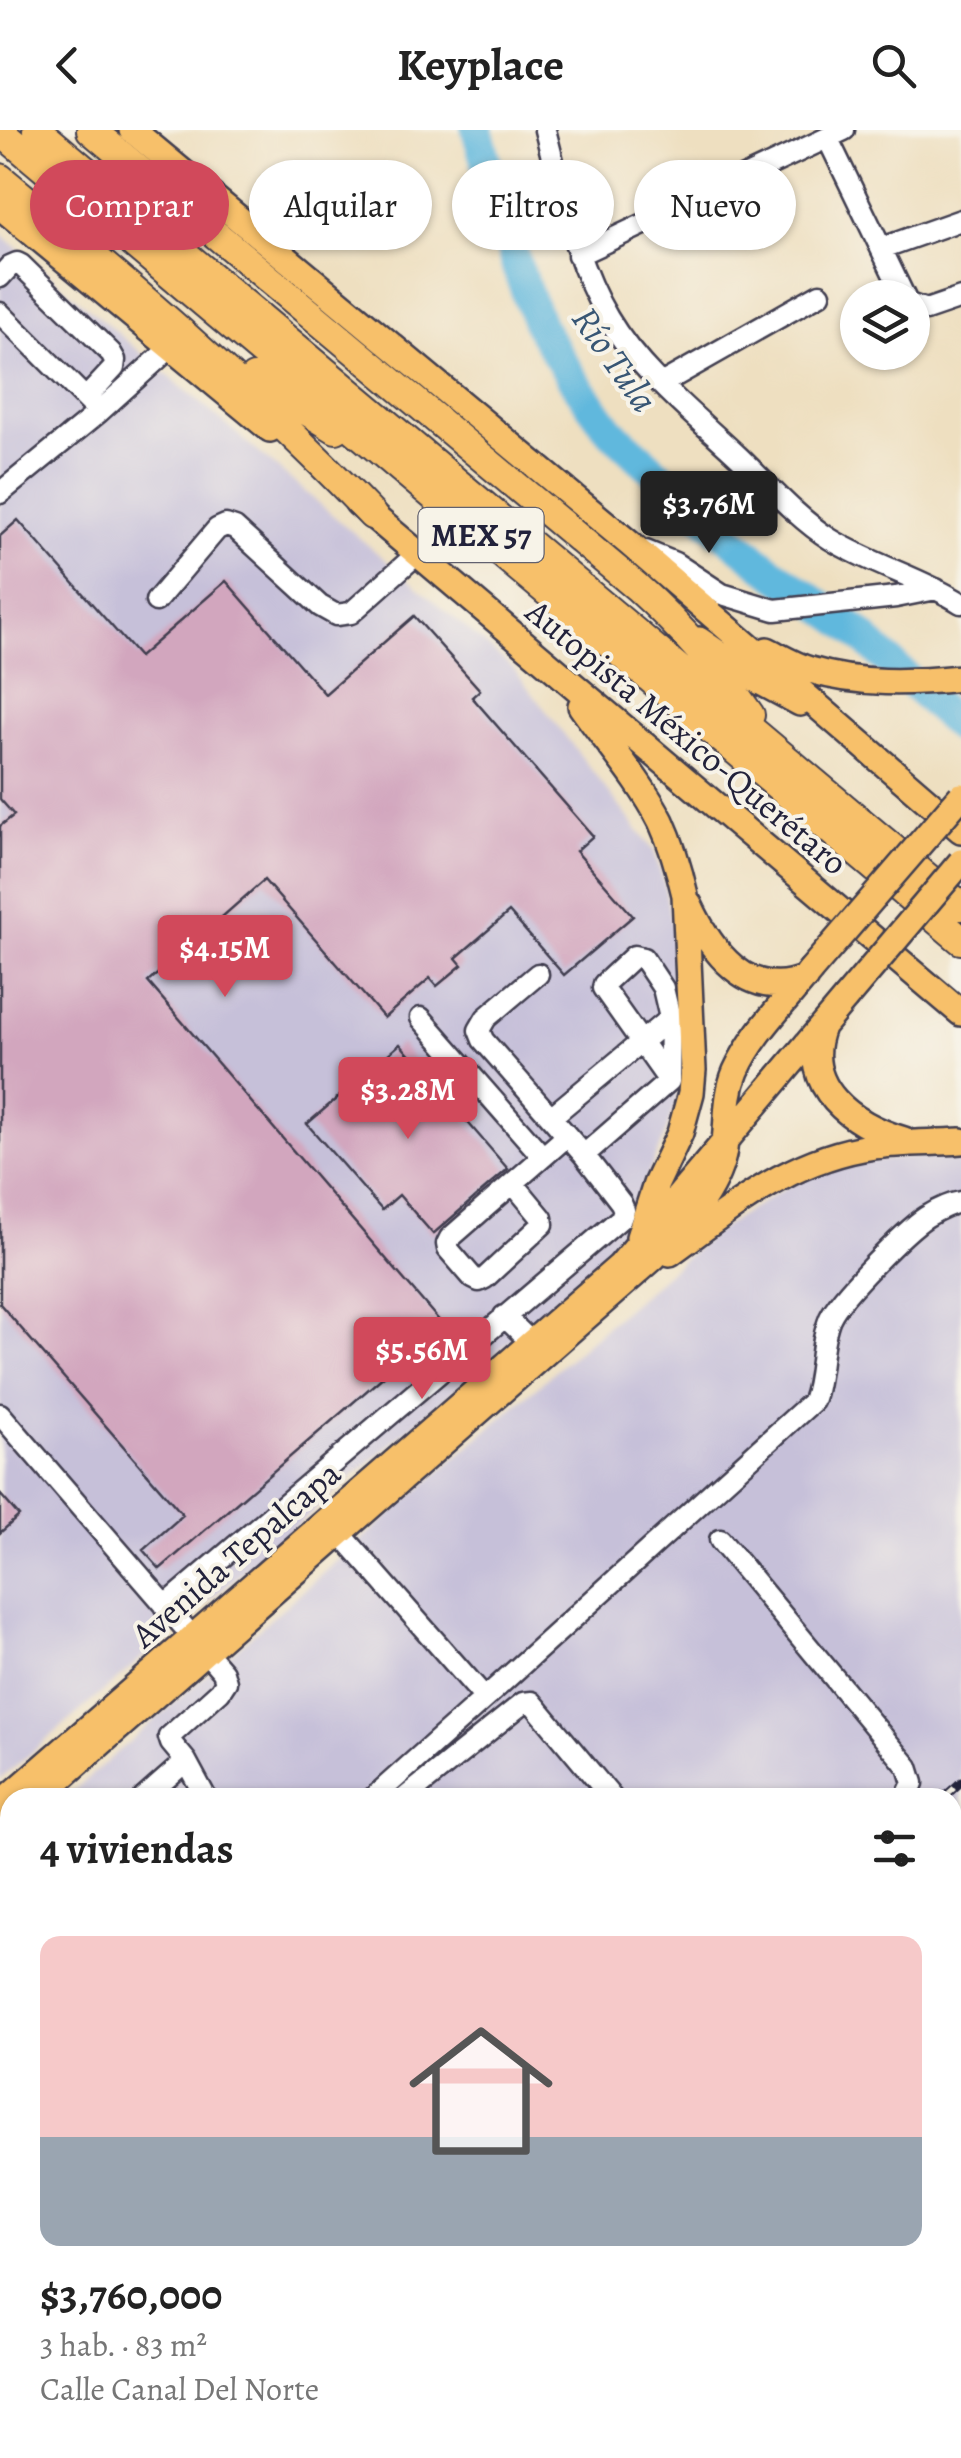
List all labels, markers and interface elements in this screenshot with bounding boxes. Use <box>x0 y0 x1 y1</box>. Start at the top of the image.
text: Keyplace <box>397 34 564 96</box>
icon: back <box>40 38 95 93</box>
icon: search <box>866 38 921 93</box>
chip: Comprar <box>30 160 229 250</box>
chip: Alquilar <box>249 160 432 250</box>
chip: Filtros <box>452 160 614 250</box>
chip: Nuevo <box>634 160 796 250</box>
map controls <box>840 280 930 370</box>
button: layers <box>840 280 930 370</box>
water label: Río Tula <box>560 296 670 422</box>
pin: $3.76M <box>628 471 790 556</box>
text: $3.76M <box>663 481 756 525</box>
road number: MEX 57 <box>418 508 544 562</box>
street label: Autopista México-Querétaro <box>515 587 858 886</box>
pin: $4.15M <box>144 915 306 1000</box>
text: $4.15M <box>180 925 270 969</box>
pin: $3.28M <box>327 1057 489 1142</box>
text: $3.28M <box>360 1067 456 1111</box>
pin: $5.56M <box>341 1317 503 1402</box>
text: $5.56M <box>376 1327 468 1371</box>
street label: Avenida Tepalcapa <box>120 1449 352 1659</box>
text: 4 viviendas <box>40 1820 234 1877</box>
icon: filters <box>867 1821 922 1876</box>
icon: home <box>391 2001 571 2181</box>
text: $3,760,000 <box>40 2266 222 2323</box>
text: 3 hab. · 83 m² <box>40 2323 207 2367</box>
text: Calle Canal Del Norte <box>40 2367 319 2411</box>

